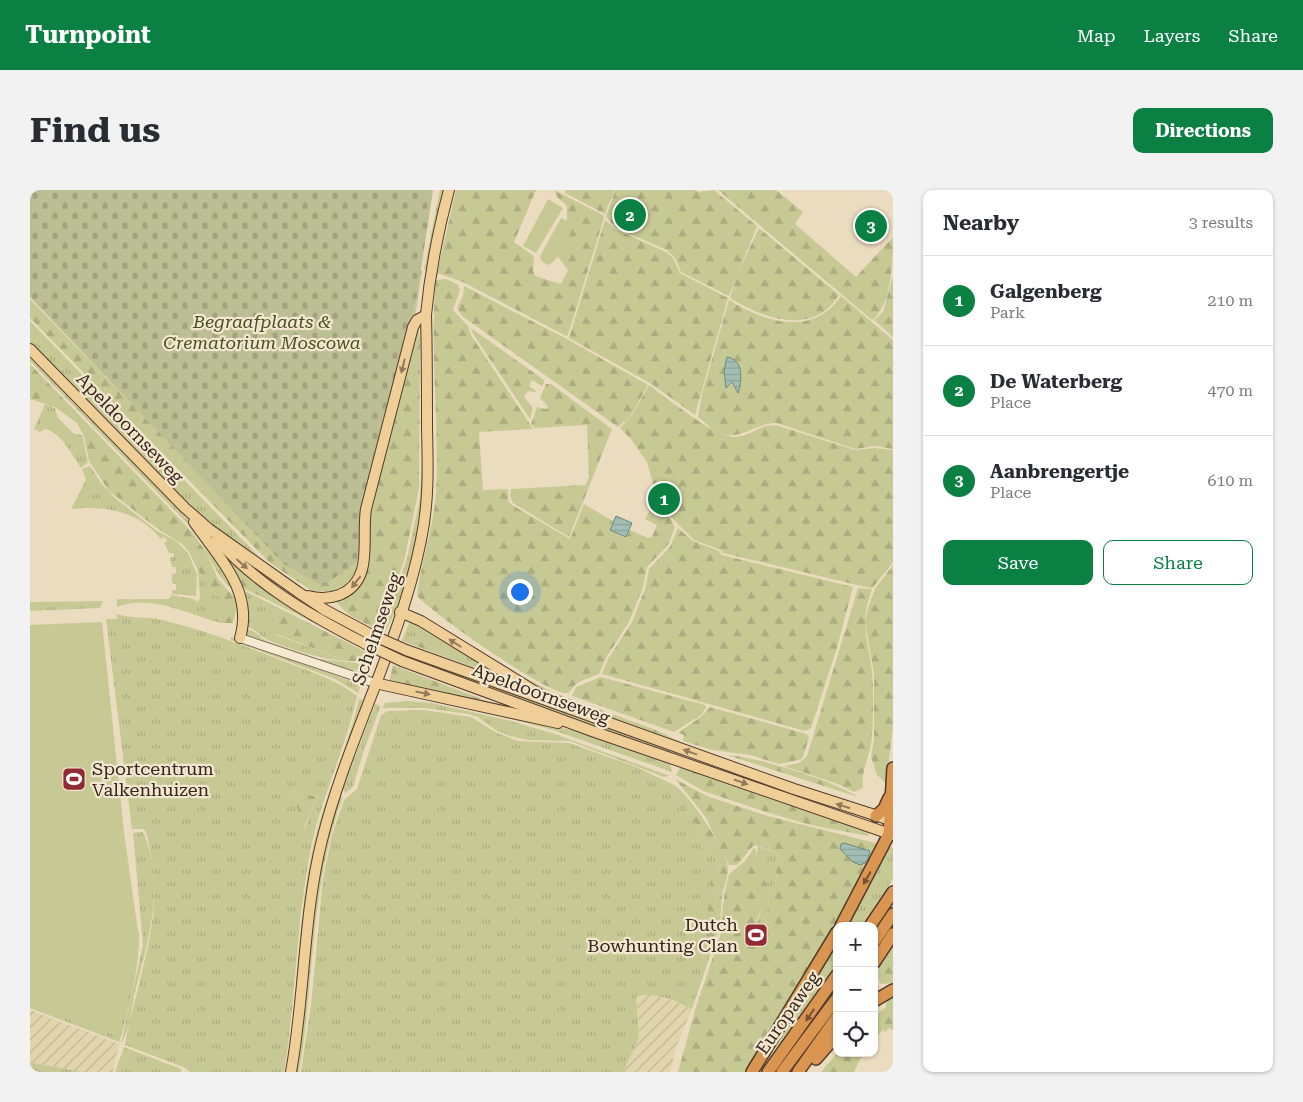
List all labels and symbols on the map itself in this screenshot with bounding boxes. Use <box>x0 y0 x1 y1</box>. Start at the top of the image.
pin: 2 <box>614 196 646 234</box>
pin: 3 <box>855 207 887 245</box>
park label: Begraafplaats & Crematorium Moscowa <box>163 311 361 353</box>
one-way arrow <box>399 359 407 374</box>
street label: Apeldoornseweg <box>72 368 189 488</box>
pin: 1 <box>648 480 680 518</box>
one-way arrow <box>236 558 248 570</box>
street label: Schelmseweg <box>347 569 406 688</box>
one-way arrow <box>350 575 361 588</box>
your location <box>507 579 533 605</box>
one-way arrow <box>449 638 462 647</box>
street label: Apeldoornseweg <box>470 659 614 728</box>
one-way arrow <box>416 689 431 697</box>
one-way arrow <box>682 748 697 755</box>
place label: Sportcentrum Valkenhuizen <box>92 758 214 800</box>
sports icon: Sportcentrum Valkenhuizen <box>61 766 87 792</box>
one-way arrow <box>733 779 748 786</box>
one-way arrow <box>836 801 851 809</box>
one-way arrow <box>863 871 872 884</box>
place label: Dutch Bowhunting Clan <box>587 914 738 956</box>
sports icon: Dutch Bowhunting Clan <box>743 922 769 948</box>
street label: Europaweg <box>751 967 824 1058</box>
one-way arrow <box>805 1008 814 1022</box>

